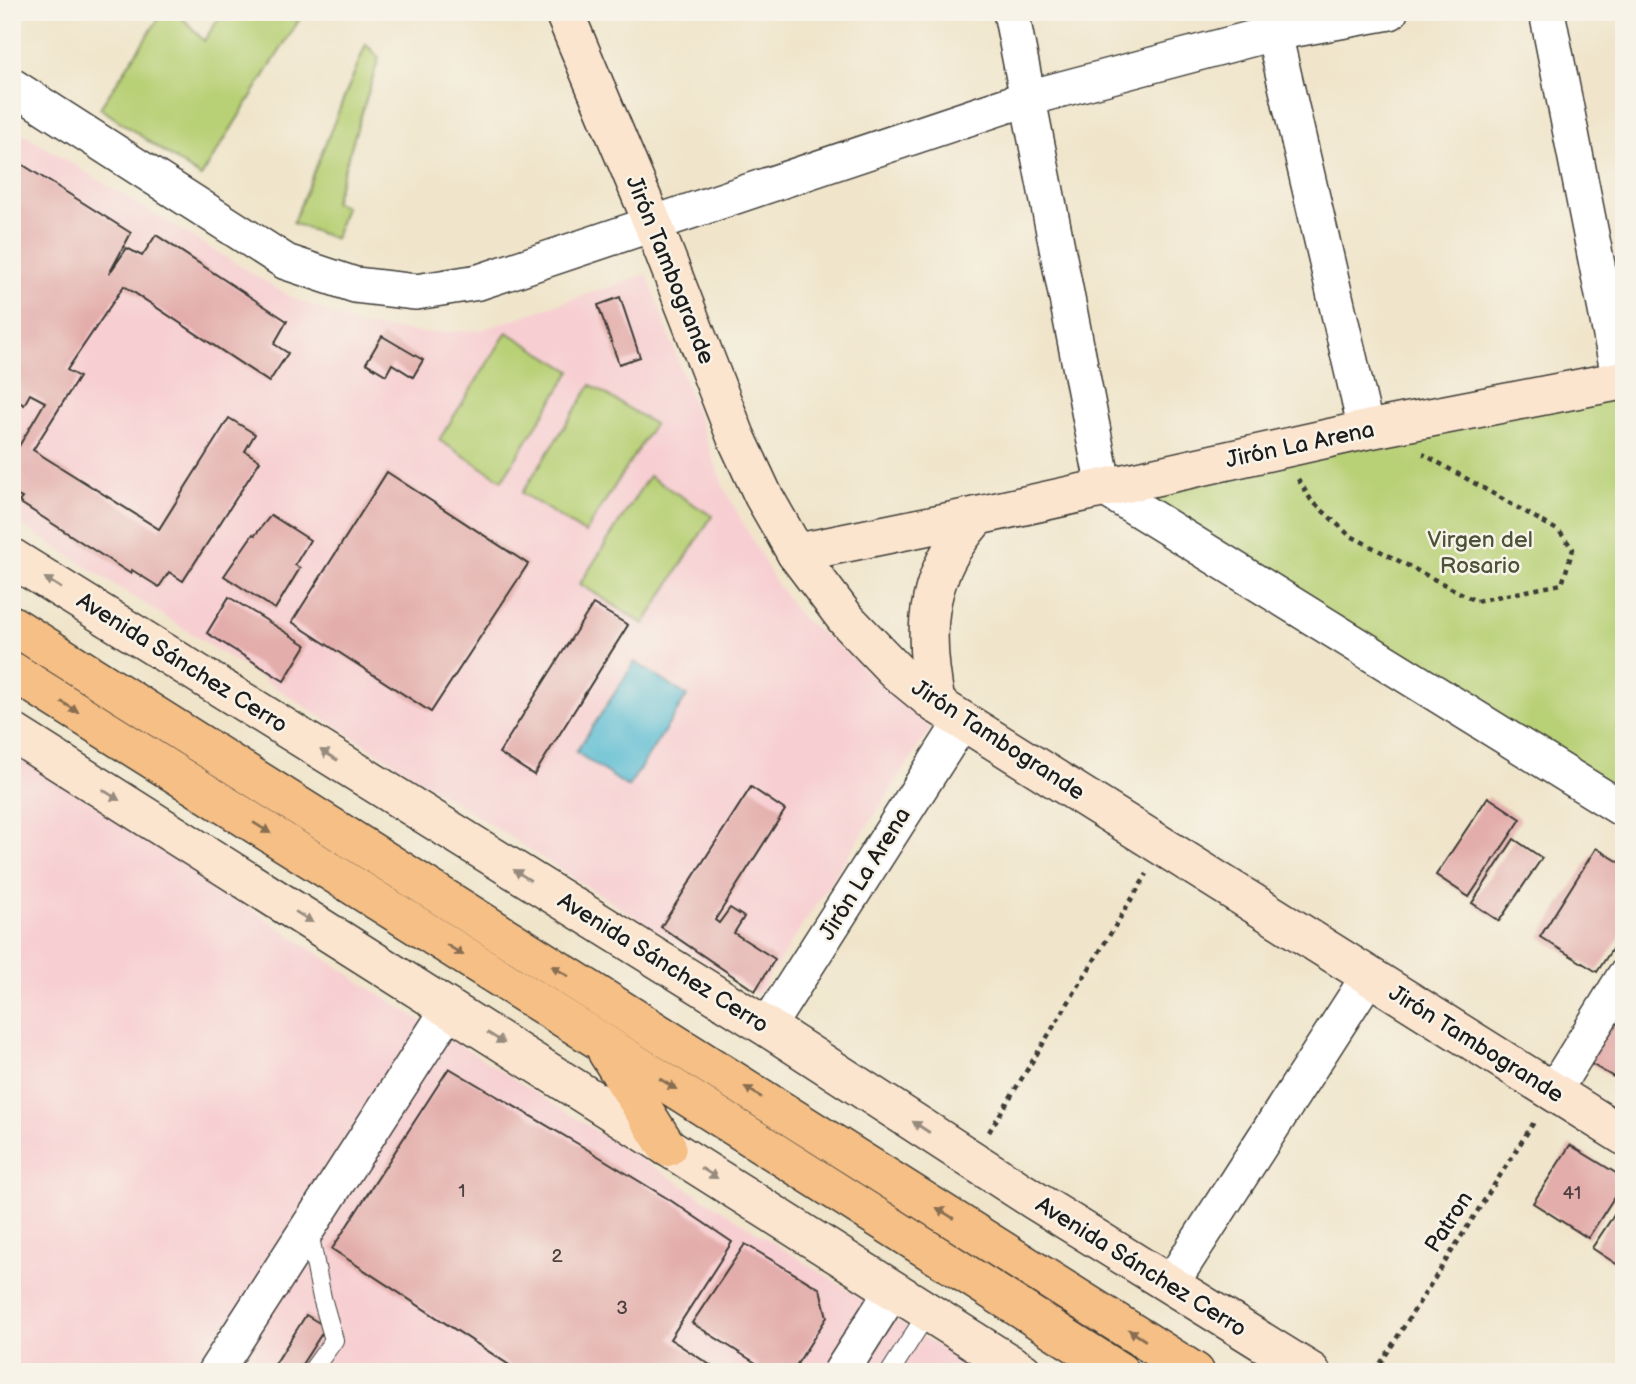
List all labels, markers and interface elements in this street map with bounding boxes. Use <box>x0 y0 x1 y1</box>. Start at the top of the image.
street label: Jirón Tambogrande <box>619 172 721 368</box>
street label: Jirón La Arena <box>1223 416 1377 474</box>
park label: Virgen del Rosario <box>1427 526 1533 580</box>
one-way arrow <box>43 576 62 589</box>
street label: Avenida Sánchez Cerro <box>72 587 292 739</box>
street label: Jirón Tambogrande <box>906 674 1090 806</box>
one-way arrow <box>60 701 80 714</box>
one-way arrow <box>319 748 339 761</box>
one-way arrow <box>102 788 121 801</box>
street label: Jirón La Arena <box>813 802 917 946</box>
one-way arrow <box>253 822 272 835</box>
one-way arrow <box>512 868 532 881</box>
street label: Avenida Sánchez Cerro <box>553 887 773 1039</box>
one-way arrow <box>294 910 313 923</box>
one-way arrow <box>445 943 465 956</box>
one-way arrow <box>551 964 570 977</box>
street label: Jirón Tambogrande <box>1383 979 1569 1109</box>
one-way arrow <box>486 1032 505 1045</box>
one-way arrow <box>658 1078 678 1091</box>
one-way arrow <box>743 1085 763 1098</box>
one-way arrow <box>912 1120 931 1133</box>
one-way arrow <box>699 1167 718 1180</box>
house number: 1 <box>458 1180 466 1203</box>
house number: 41 <box>1563 1182 1581 1205</box>
street label: Patron <box>1419 1186 1479 1258</box>
street label: Avenida Sánchez Cerro <box>1031 1191 1251 1343</box>
one-way arrow <box>936 1207 955 1220</box>
house number: 2 <box>551 1245 563 1268</box>
house number: 3 <box>616 1297 628 1320</box>
one-way arrow <box>1128 1329 1147 1342</box>

